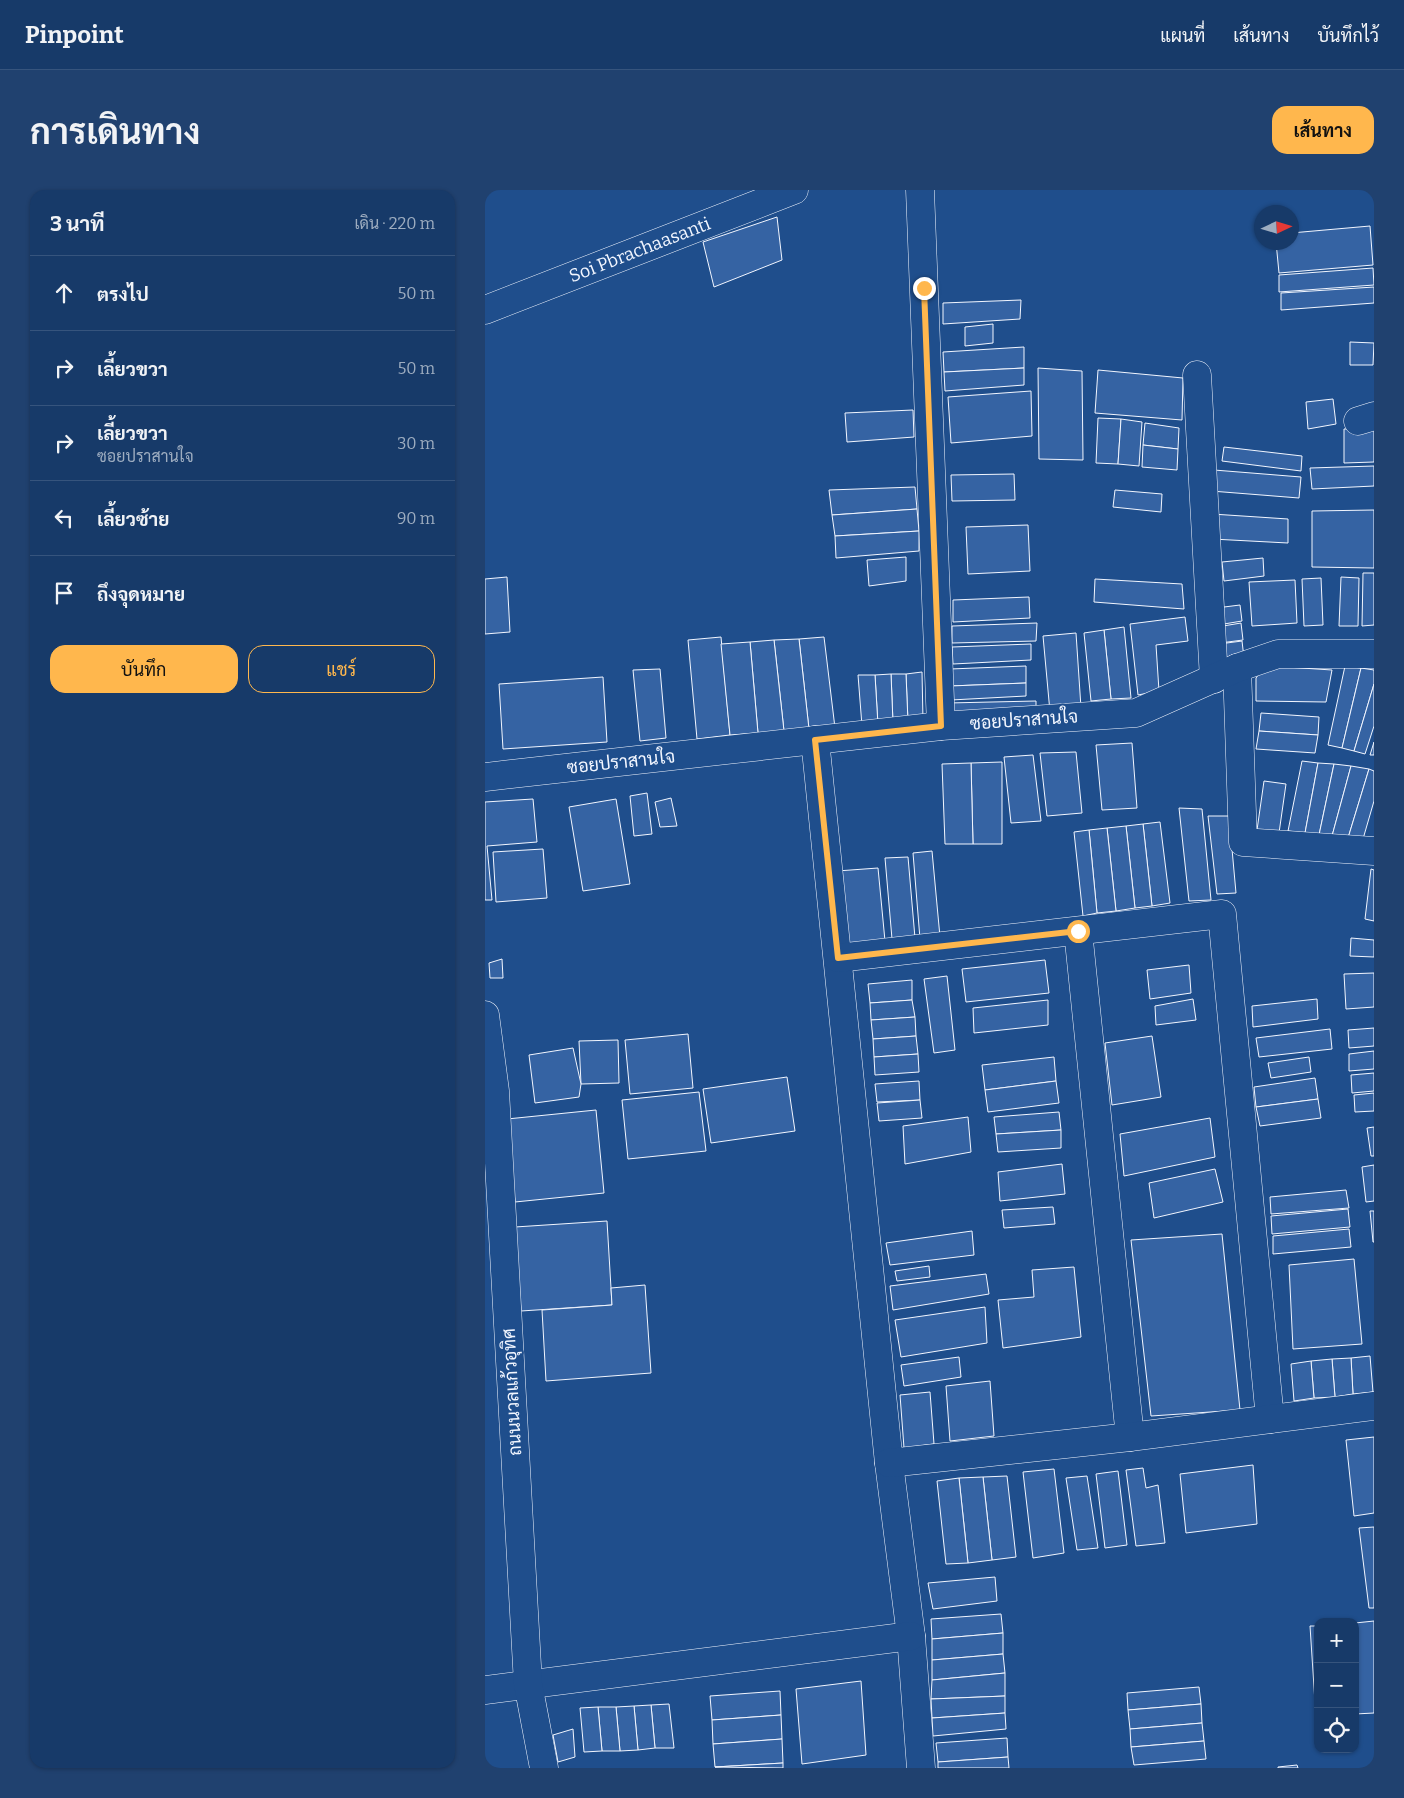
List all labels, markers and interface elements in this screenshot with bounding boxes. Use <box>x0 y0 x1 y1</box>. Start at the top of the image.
text: Pinpoint <box>25 21 124 49</box>
text: แผนที่ <box>1160 25 1205 47</box>
text: เส้นทาง <box>1233 25 1289 47</box>
text: บันทึกไว้ <box>1317 25 1379 47</box>
button: เส้นทาง <box>1272 106 1374 154</box>
text: การเดินทาง <box>30 111 200 153</box>
north arrow <box>1254 205 1299 250</box>
text: 3 นาที <box>50 211 104 237</box>
street label: Soi Pbrachaasanti <box>566 213 713 287</box>
text: เดิน · 220 m <box>354 214 435 233</box>
route end <box>913 277 936 300</box>
icon: ahead <box>50 279 78 307</box>
text: ตรงไป <box>97 283 149 306</box>
text: 50 m <box>398 284 435 303</box>
icon: right <box>50 354 78 382</box>
text: เลี้ยวขวา <box>97 358 168 381</box>
text: 50 m <box>398 359 435 378</box>
text: เลี้ยวขวา <box>97 422 168 445</box>
icon: right <box>50 429 78 457</box>
text: 30 m <box>397 434 435 453</box>
text: ซอยปราสานใจ <box>97 447 194 466</box>
icon: left <box>50 504 78 532</box>
text: เลี้ยวซ้าย <box>97 508 169 531</box>
text: 90 m <box>397 509 435 528</box>
icon: arrive <box>50 579 78 607</box>
text: ถึงจุดหมาย <box>97 583 185 606</box>
button: บันทึก <box>50 645 238 693</box>
button: แชร์ <box>248 645 435 693</box>
street label: ซอยปราสานใจ <box>969 703 1079 735</box>
street label: ซอยปราสานใจ <box>566 743 676 779</box>
route start <box>1067 920 1090 943</box>
street label: ถนนนวลแก้วอุทิศ <box>497 1328 527 1456</box>
map controls <box>1314 1618 1359 1753</box>
button: + <box>1314 1618 1359 1663</box>
button: − <box>1314 1663 1359 1708</box>
button: locate <box>1314 1708 1359 1753</box>

